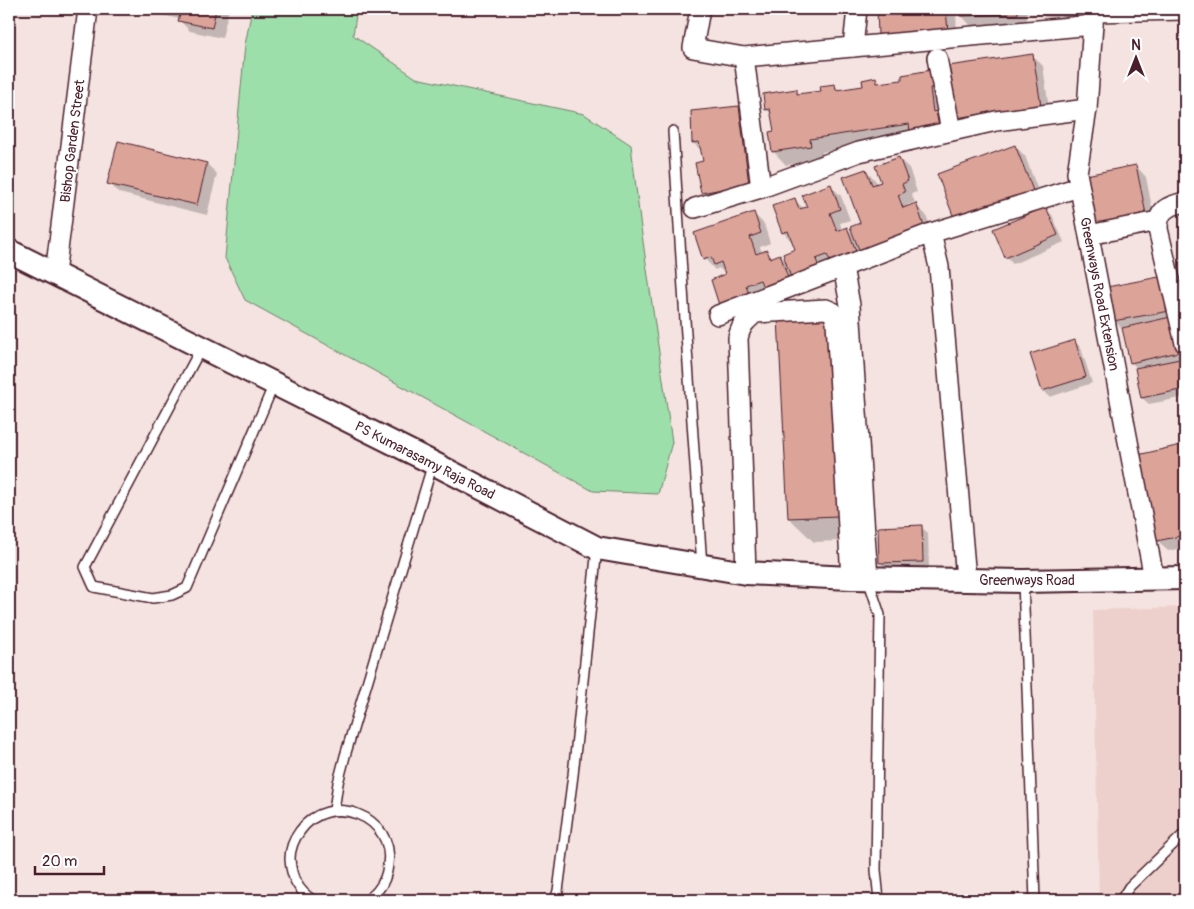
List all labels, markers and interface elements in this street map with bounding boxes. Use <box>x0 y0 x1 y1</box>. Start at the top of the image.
north arrow <box>1112 32 1162 82</box>
text: N <box>1131 37 1141 54</box>
street label: Bishop Garden Street <box>57 78 89 203</box>
street label: Greenways Road Extension <box>1076 216 1123 372</box>
street label: PS Kumarasamy Raja Road <box>352 418 498 503</box>
street label: Greenways Road <box>979 572 1075 589</box>
scale bar <box>35 844 104 876</box>
text: 20 m <box>42 852 77 871</box>

